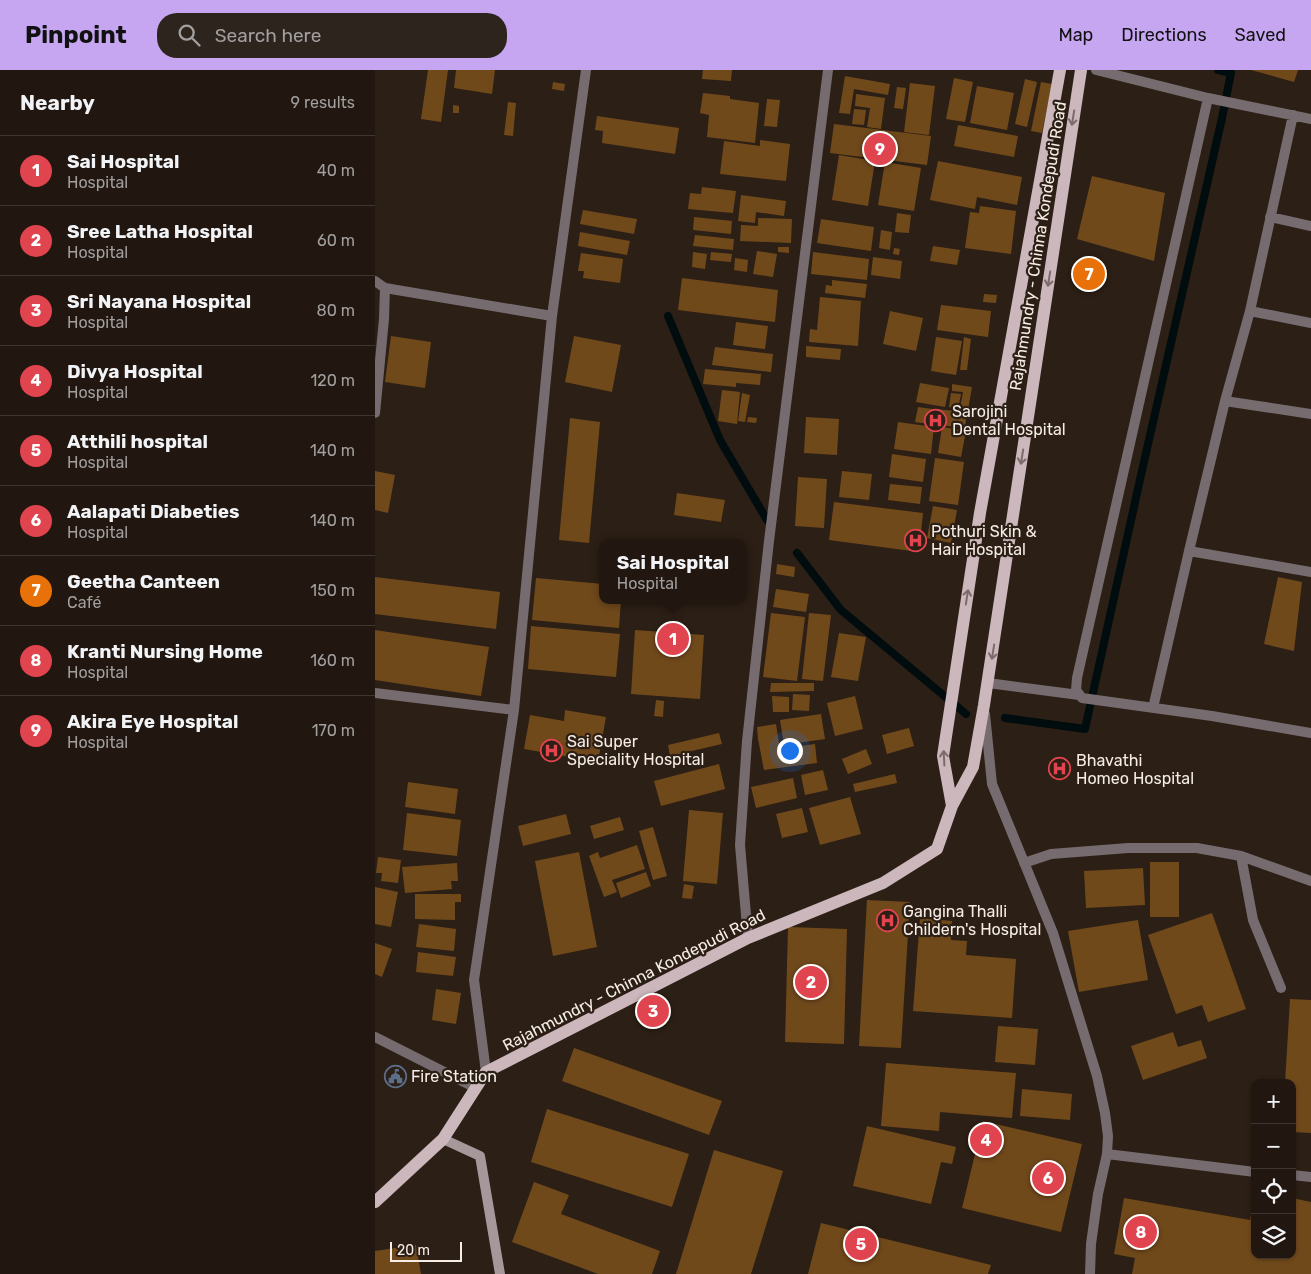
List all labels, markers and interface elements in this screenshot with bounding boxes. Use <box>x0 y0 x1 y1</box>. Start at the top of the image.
search box <box>157 13 507 58</box>
text: Pinpoint <box>25 21 127 49</box>
icon: search <box>175 21 203 49</box>
text: Search here <box>215 24 321 47</box>
text: Map <box>1058 24 1093 46</box>
text: Directions <box>1121 24 1207 46</box>
text: Saved <box>1235 24 1286 46</box>
text: Nearby <box>20 90 95 115</box>
text: 9 results <box>291 93 355 112</box>
street label: Rajahmundry - Chinna Kondepudi Road <box>1006 100 1070 392</box>
one-way arrow <box>1068 110 1078 126</box>
pin: 9 <box>864 130 896 168</box>
text: Sai Hospital <box>67 150 180 173</box>
text: 1 <box>32 161 40 180</box>
text: 40 m <box>317 161 355 180</box>
text: Hospital <box>67 173 128 192</box>
text: Sree Latha Hospital <box>67 220 253 243</box>
text: 2 <box>31 231 41 250</box>
text: 60 m <box>317 231 355 250</box>
text: Hospital <box>67 243 128 262</box>
pin: 7 <box>1073 255 1105 293</box>
one-way arrow <box>1044 271 1054 287</box>
text: Sri Nayana Hospital <box>67 290 251 313</box>
text: 3 <box>31 301 41 320</box>
text: 80 m <box>317 301 355 320</box>
text: Hospital <box>67 313 128 332</box>
text: Divya Hospital <box>67 360 203 383</box>
text: 4 <box>31 371 41 390</box>
text: 120 m <box>310 371 355 390</box>
text: Hospital <box>67 383 128 402</box>
place label: Sarojini Dental Hospital <box>952 402 1066 439</box>
hospital icon: Sarojini Dental Hospital <box>924 408 948 432</box>
text: Atthili hospital <box>67 430 208 453</box>
text: 5 <box>31 441 41 460</box>
text: 140 m <box>310 441 355 460</box>
one-way arrow <box>1017 448 1027 464</box>
text: Hospital <box>67 453 128 472</box>
text: Aalapati Diabeties <box>67 500 240 523</box>
text: 6 <box>31 511 41 530</box>
text: 140 m <box>310 511 355 530</box>
place label: Pothuri Skin & Hair Hospital <box>931 522 1037 559</box>
text: Hospital <box>67 523 128 542</box>
hospital icon: Pothuri Skin & Hair Hospital <box>903 528 927 552</box>
popup <box>599 539 747 604</box>
text: Sai Hospital <box>617 551 729 574</box>
text: Geetha Canteen <box>67 570 220 593</box>
text: Hospital <box>617 574 678 593</box>
text: 7 <box>31 581 41 600</box>
text: 150 m <box>310 581 355 600</box>
one-way arrow <box>962 590 972 606</box>
text: Café <box>67 593 101 612</box>
pin: 1 <box>657 620 689 658</box>
text: Kranti Nursing Home <box>67 640 263 663</box>
one-way arrow <box>987 644 997 660</box>
text: 8 <box>31 651 41 670</box>
text: 160 m <box>310 651 355 670</box>
text: Hospital <box>67 663 128 682</box>
text: Akira Eye Hospital <box>67 710 238 733</box>
text: 9 <box>31 721 41 740</box>
text: 170 m <box>312 721 355 740</box>
place label: Sai Super Speciality Hospital <box>567 732 704 769</box>
text: Hospital <box>67 733 128 752</box>
hospital icon: Sai Super Speciality Hospital <box>539 738 563 762</box>
your location <box>777 738 803 764</box>
one-way arrow <box>940 750 949 766</box>
place label: Bhavathi Homeo Hospital <box>1076 751 1194 788</box>
hospital icon: Bhavathi Homeo Hospital <box>1048 757 1072 781</box>
place label: Gangina Thalli Childern's Hospital <box>903 902 1041 939</box>
street label: Rajahmundry - Chinna Kondepudi Road <box>499 905 769 1055</box>
hospital icon: Gangina Thalli Childern's Hospital <box>875 908 899 932</box>
pin: 2 <box>795 963 827 1001</box>
pin: 3 <box>637 992 669 1030</box>
public building icon: Fire Station <box>383 1064 407 1088</box>
place label: Fire Station <box>411 1067 497 1086</box>
map controls <box>1251 1079 1296 1259</box>
button: + <box>1251 1079 1296 1124</box>
pin: 4 <box>970 1121 1002 1159</box>
button: − <box>1251 1124 1296 1169</box>
pin: 6 <box>1032 1159 1064 1197</box>
button: locate <box>1251 1169 1296 1214</box>
pin: 8 <box>1125 1213 1157 1251</box>
button: layers <box>1251 1214 1296 1259</box>
pin: 5 <box>845 1225 877 1263</box>
scale bar <box>390 1239 463 1262</box>
text: 20 m <box>397 1242 430 1259</box>

